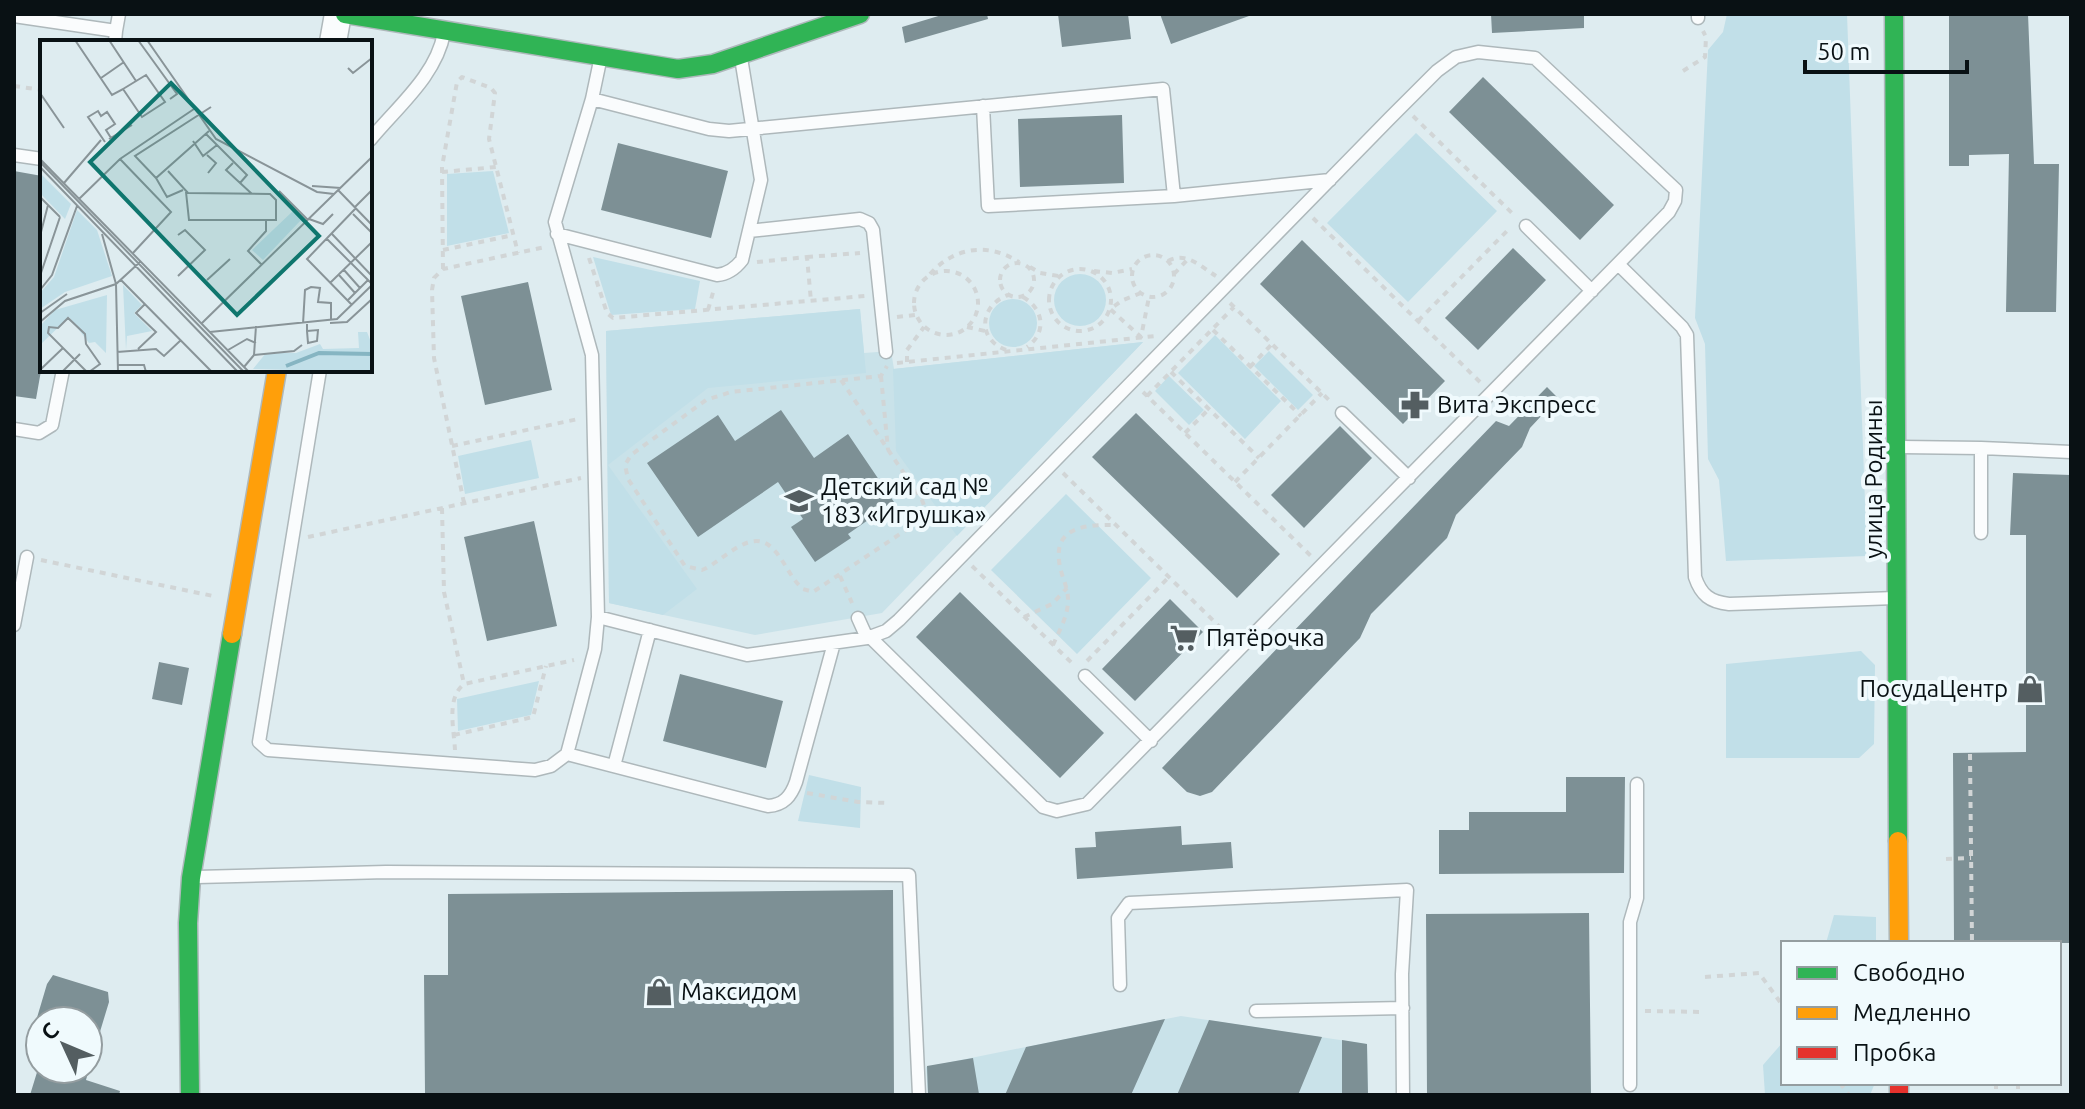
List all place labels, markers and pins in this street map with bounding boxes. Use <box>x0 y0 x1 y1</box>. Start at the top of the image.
pharmacy icon: Вита Экспресс <box>1400 390 1430 420</box>
place label: Вита Экспресс <box>1437 391 1596 418</box>
place label: Детский сад № 183 «Игрушка» <box>821 473 989 528</box>
school or university icon: Детский сад № 183 «Игрушка» <box>784 486 814 516</box>
supermarket icon: Пятёрочка <box>1169 623 1199 653</box>
place label: Пятёрочка <box>1206 624 1325 651</box>
shop icon: ПосудаЦентр <box>2015 674 2045 704</box>
place label: ПосудаЦентр <box>1860 675 2008 702</box>
shop icon: Максидом <box>644 977 674 1007</box>
place label: Максидом <box>681 978 797 1005</box>

